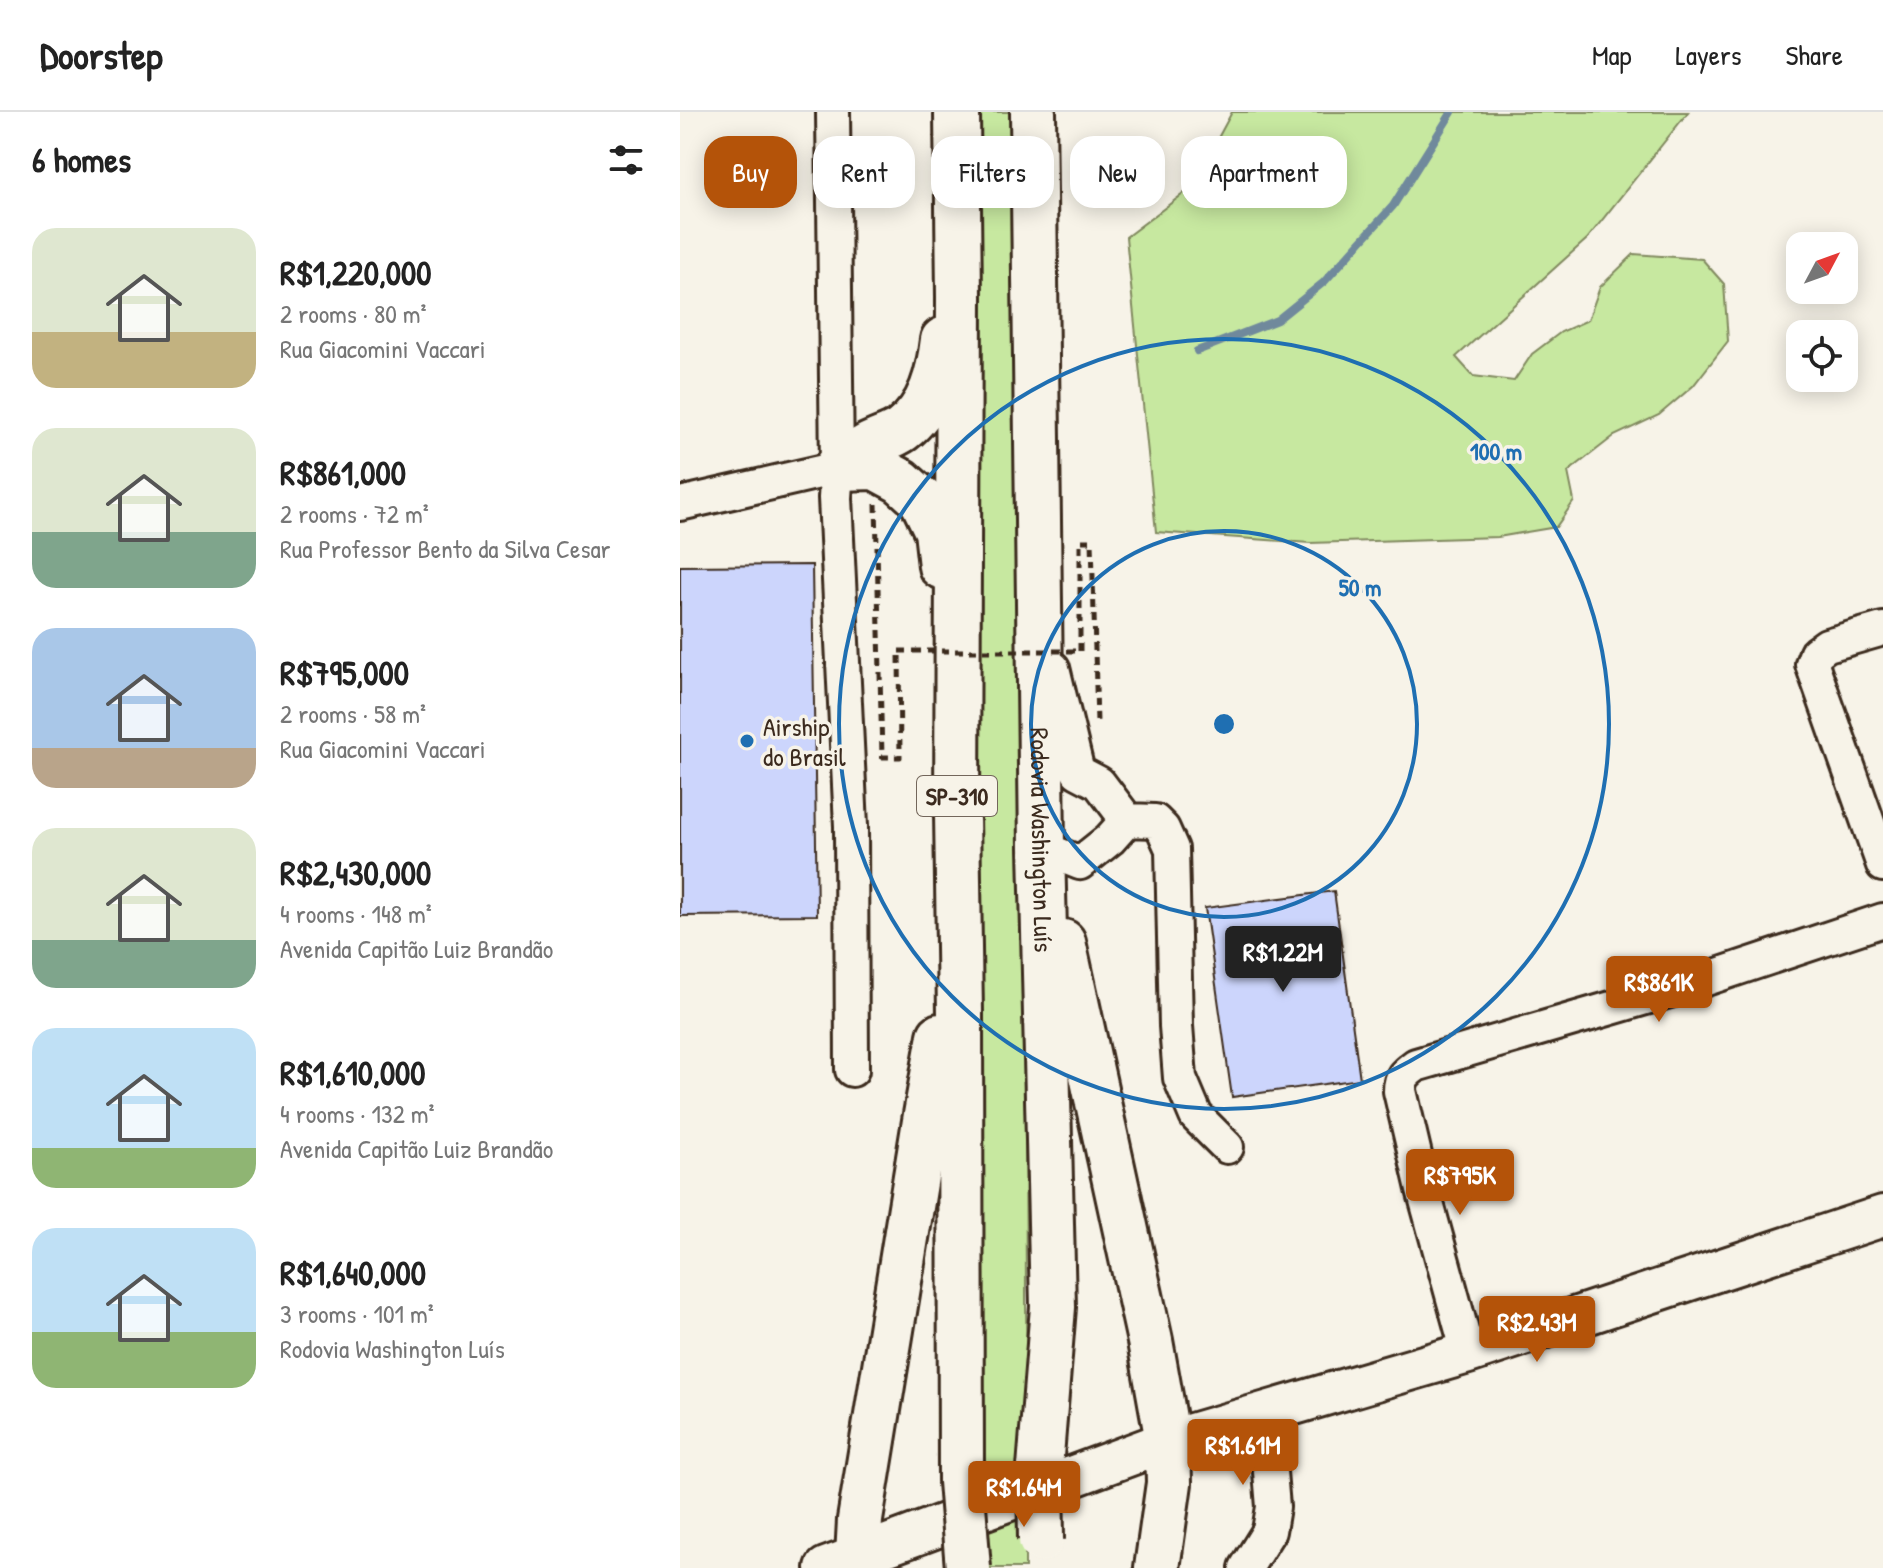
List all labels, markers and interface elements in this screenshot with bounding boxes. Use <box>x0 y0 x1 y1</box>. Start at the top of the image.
text: Doorstep <box>40 29 162 81</box>
text: Map <box>1592 36 1632 74</box>
text: Layers <box>1676 36 1741 74</box>
text: Share <box>1785 36 1843 74</box>
chip: Buy <box>704 136 797 208</box>
chip: Rent <box>813 136 915 208</box>
chip: Filters <box>931 136 1054 208</box>
chip: New <box>1070 136 1165 208</box>
chip: Apartment <box>1181 136 1347 208</box>
text: 6 homes <box>32 137 131 183</box>
icon: filters <box>604 138 648 182</box>
north arrow <box>1786 232 1858 304</box>
map controls <box>1786 232 1858 392</box>
text: R$1,220,000 <box>280 250 432 296</box>
icon: home <box>96 260 192 356</box>
text: 2 rooms · 80 m² <box>280 296 427 331</box>
button: locate <box>1786 320 1858 392</box>
text: Rua Giacomini Vaccari <box>280 331 486 366</box>
text: 100 m <box>1470 435 1522 467</box>
text: R$861,000 <box>280 450 406 496</box>
icon: home <box>96 460 192 556</box>
text: 2 rooms · 72 m² <box>280 496 429 531</box>
text: Rua Professor Bento da Silva Cesar <box>280 531 611 566</box>
text: 50 m <box>1339 571 1381 603</box>
text: R$795,000 <box>280 650 409 696</box>
icon: home <box>96 660 192 756</box>
text: 2 rooms · 58 m² <box>280 696 426 731</box>
place label: Airship do Brasil <box>763 709 846 774</box>
centre of rings <box>1210 710 1238 738</box>
street label: Rodovia Washington Luís <box>1023 727 1062 953</box>
text: Rua Giacomini Vaccari <box>280 731 486 766</box>
marker: Airship do Brasil <box>738 732 756 750</box>
road number: SP-310 <box>917 776 997 816</box>
text: R$2,430,000 <box>280 850 431 896</box>
icon: home <box>96 860 192 956</box>
text: 4 rooms · 148 m² <box>280 896 432 931</box>
pin: R$1.22M <box>1209 926 1357 994</box>
text: Avenida Capitão Luiz Brandão <box>280 931 553 966</box>
text: R$1.22M <box>1243 934 1323 969</box>
pin: R$861K <box>1594 956 1724 1024</box>
text: R$861K <box>1624 964 1694 999</box>
text: R$1,610,000 <box>280 1050 426 1096</box>
icon: home <box>96 1060 192 1156</box>
text: 4 rooms · 132 m² <box>280 1096 434 1131</box>
text: Avenida Capitão Luiz Brandão <box>280 1131 553 1166</box>
pin: R$795K <box>1395 1149 1525 1217</box>
text: R$795K <box>1424 1157 1496 1192</box>
text: R$1,640,000 <box>280 1250 426 1296</box>
icon: home <box>96 1260 192 1356</box>
text: 3 rooms · 101 m² <box>280 1296 434 1331</box>
pin: R$2.43M <box>1463 1296 1611 1364</box>
text: R$2.43M <box>1497 1304 1577 1339</box>
text: Rodovia Washington Luís <box>280 1331 505 1366</box>
pin: R$1.61M <box>1169 1419 1317 1487</box>
text: R$1.61M <box>1205 1427 1281 1462</box>
pin: R$1.64M <box>950 1461 1098 1529</box>
text: R$1.64M <box>986 1469 1062 1504</box>

